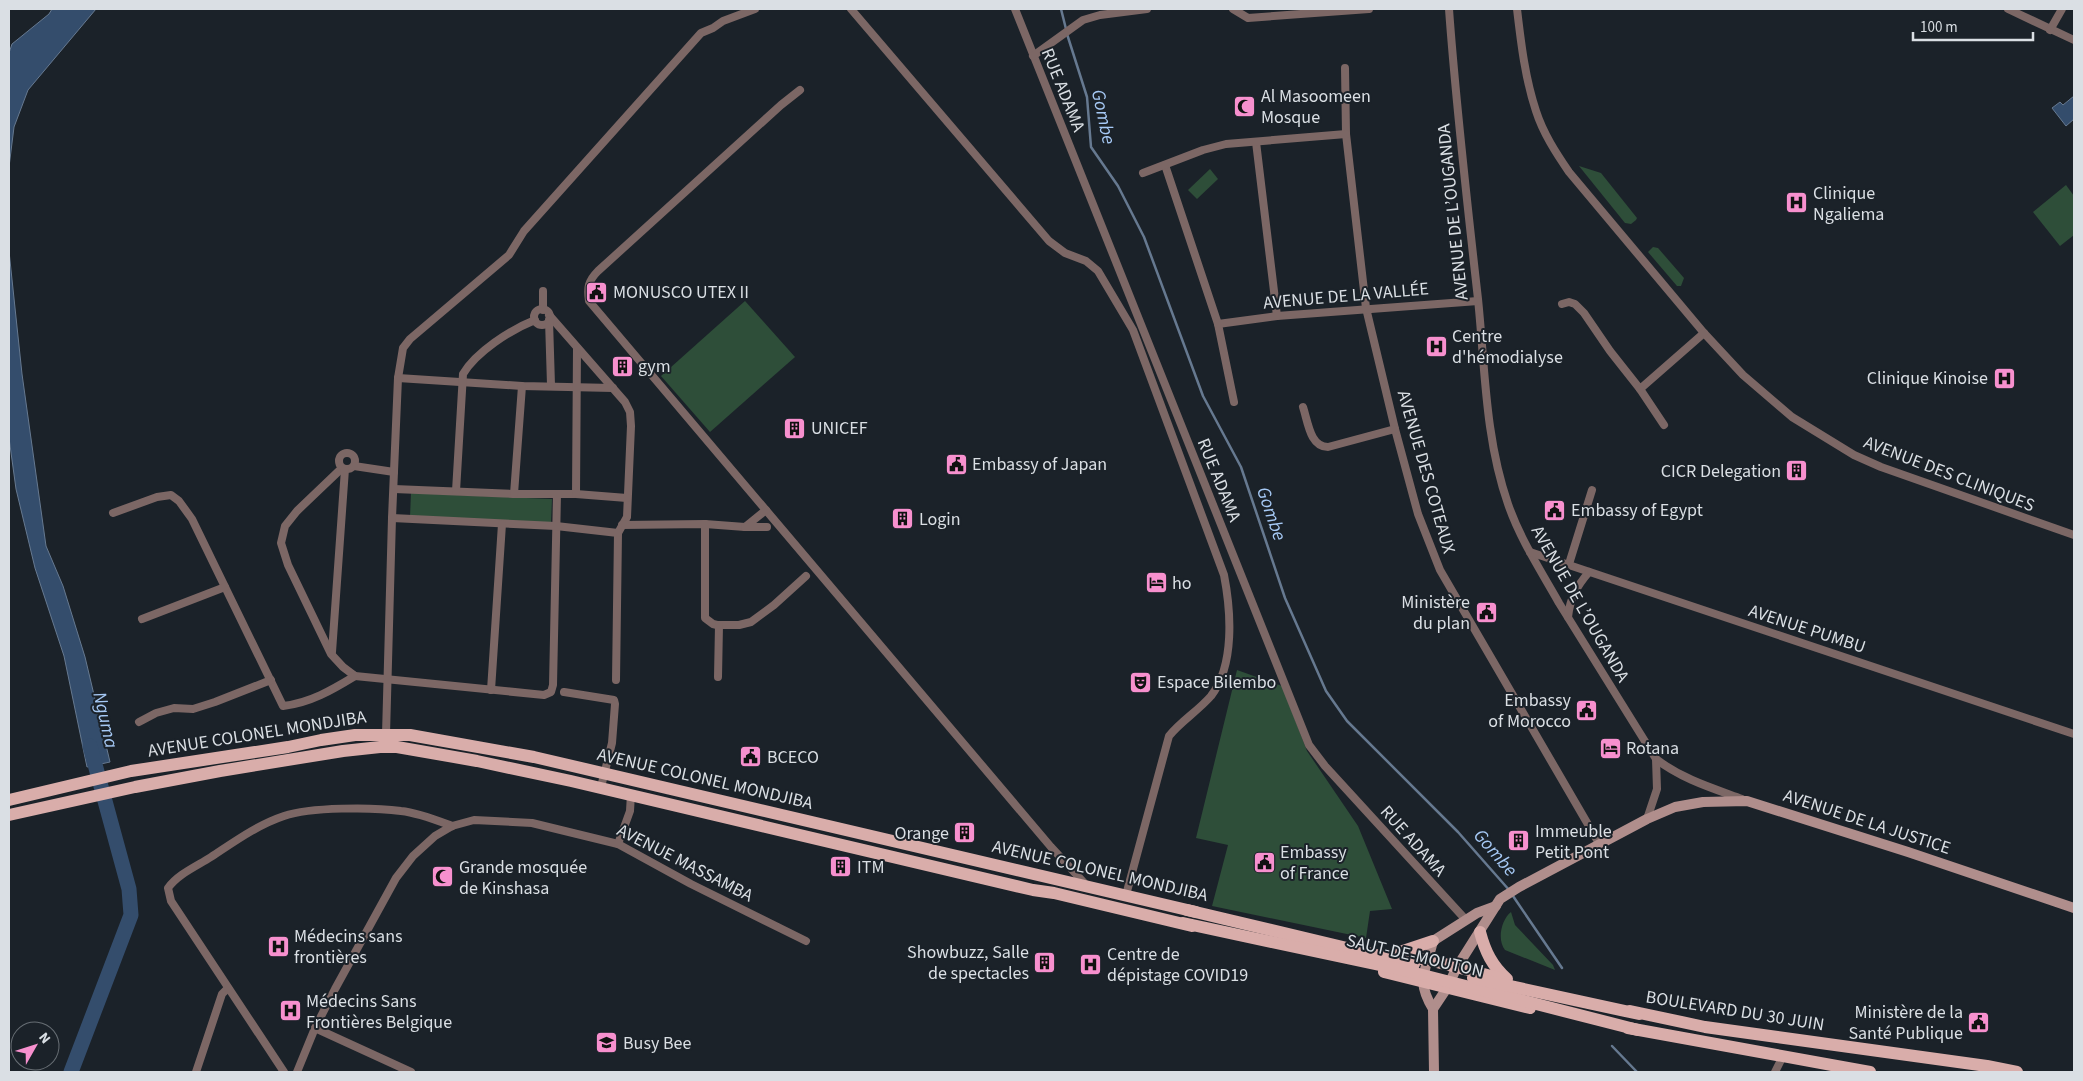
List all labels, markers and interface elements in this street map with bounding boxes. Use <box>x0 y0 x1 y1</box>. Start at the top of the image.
scale bar <box>1913 10 2033 42</box>
text: 100 m <box>1920 17 1958 38</box>
street label: RUE ADAMA <box>1035 44 1091 136</box>
place label: Al Masoomeen Mosque <box>1261 84 1371 130</box>
water label: Gombe <box>1084 87 1122 147</box>
mosque icon: Al Masoomeen Mosque <box>1233 94 1257 118</box>
street label: AVENUE DE L’OUGANDA <box>1431 122 1475 301</box>
place label: Clinique Ngaliema <box>1813 181 1884 227</box>
hospital icon: Clinique Ngaliema <box>1785 191 1809 215</box>
street label: AVENUE DE LA VALLÉE <box>1262 276 1430 316</box>
public building icon: MONUSCO UTEX II <box>585 280 609 304</box>
place label: MONUSCO UTEX II <box>613 280 749 305</box>
place label: Centre d'hémodialyse <box>1452 324 1563 370</box>
hospital icon: Centre d'hémodialyse <box>1424 334 1448 358</box>
building icon: gym <box>610 354 634 378</box>
place label: gym <box>638 354 671 379</box>
place label: Clinique Kinoise <box>1867 366 1988 391</box>
hospital icon: Clinique Kinoise <box>1992 366 2016 390</box>
street label: AVENUE DES COTEAUX <box>1391 387 1461 557</box>
building icon: UNICEF <box>783 416 807 440</box>
place label: UNICEF <box>811 416 868 441</box>
street label: AVENUE DES CLINIQUES <box>1860 430 2038 518</box>
street label: RUE ADAMA <box>1191 434 1247 526</box>
public building icon: Embassy of Japan <box>944 452 968 476</box>
place label: Embassy of Japan <box>972 452 1107 477</box>
place label: CICR Delegation <box>1661 459 1781 484</box>
building icon: CICR Delegation <box>1785 459 1809 483</box>
water label: Gombe <box>1249 483 1293 545</box>
public building icon: Embassy of Egypt <box>1543 498 1567 522</box>
place label: Embassy of Egypt <box>1571 498 1703 523</box>
building icon: Login <box>891 507 915 531</box>
place label: Login <box>919 507 961 532</box>
street label: AVENUE DE L’OUGANDA <box>1525 521 1635 687</box>
hotel icon: ho <box>1144 571 1168 595</box>
place label: ho <box>1172 571 1192 596</box>
place label: Ministère du plan <box>1401 590 1470 636</box>
street label: AVENUE PUMBU <box>1745 598 1869 660</box>
public building icon: Ministère du plan <box>1474 600 1498 624</box>
theatre icon: Espace Bilembo <box>1129 670 1153 694</box>
place label: Espace Bilembo <box>1157 670 1276 695</box>
place label: Embassy of Morocco <box>1488 688 1572 734</box>
water label: Nguma <box>85 689 125 751</box>
public building icon: Embassy of Morocco <box>1575 698 1599 722</box>
street label: AVENUE COLONEL MONDJIBA <box>146 704 368 764</box>
hotel icon: Rotana <box>1598 736 1622 760</box>
place label: Rotana <box>1626 736 1679 761</box>
street label: AVENUE COLONEL MONDJIBA <box>595 742 816 816</box>
public building icon: BCECO <box>739 745 763 769</box>
place label: BCECO <box>767 745 819 770</box>
street label: AVENUE DE LA JUSTICE <box>1780 783 1954 861</box>
street label: RUE ADAMA <box>1374 800 1452 882</box>
street label: AVENUE MASSAMBA <box>613 818 758 908</box>
place label: Immeuble Petit Pont <box>1535 819 1612 865</box>
place label: Orange <box>895 821 949 846</box>
building icon: Orange <box>953 821 977 845</box>
water label: Gombe <box>1467 823 1523 883</box>
building icon: Immeuble Petit Pont <box>1507 829 1531 853</box>
street label: AVENUE COLONEL MONDJIBA <box>990 834 1211 908</box>
place label: Embassy of France <box>1280 840 1349 886</box>
public building icon: Embassy of France <box>1252 850 1276 874</box>
place label: Grande mosquée de Kinshasa <box>459 855 587 901</box>
building icon: ITM <box>829 855 853 879</box>
place label: ITM <box>857 855 884 880</box>
mosque icon: Grande mosquée de Kinshasa <box>431 865 455 889</box>
place label: Médecins sans frontières <box>294 924 403 970</box>
street label: SAUT-DE-MOUTON <box>1344 928 1486 984</box>
hospital icon: Médecins sans frontières <box>266 934 290 958</box>
place label: Showbuzz, Salle de spectacles <box>907 940 1029 986</box>
place label: Centre de dépistage COVID19 <box>1107 942 1248 988</box>
building icon: Showbuzz, Salle de spectacles <box>1033 950 1057 974</box>
hospital icon: Centre de dépistage COVID19 <box>1079 952 1103 976</box>
street label: BOULEVARD DU 30 JUIN <box>1644 985 1826 1037</box>
place label: Médecins Sans Frontières Belgique <box>306 989 452 1035</box>
hospital icon: Médecins Sans Frontières Belgique <box>278 999 302 1023</box>
place label: Ministère de la Santé Publique <box>1848 1000 1963 1046</box>
public building icon: Ministère de la Santé Publique <box>1967 1010 1991 1034</box>
north arrow <box>10 1021 60 1071</box>
text: N <box>34 1029 55 1048</box>
school or university icon: Busy Bee <box>595 1031 619 1055</box>
place label: Busy Bee <box>623 1031 691 1056</box>

